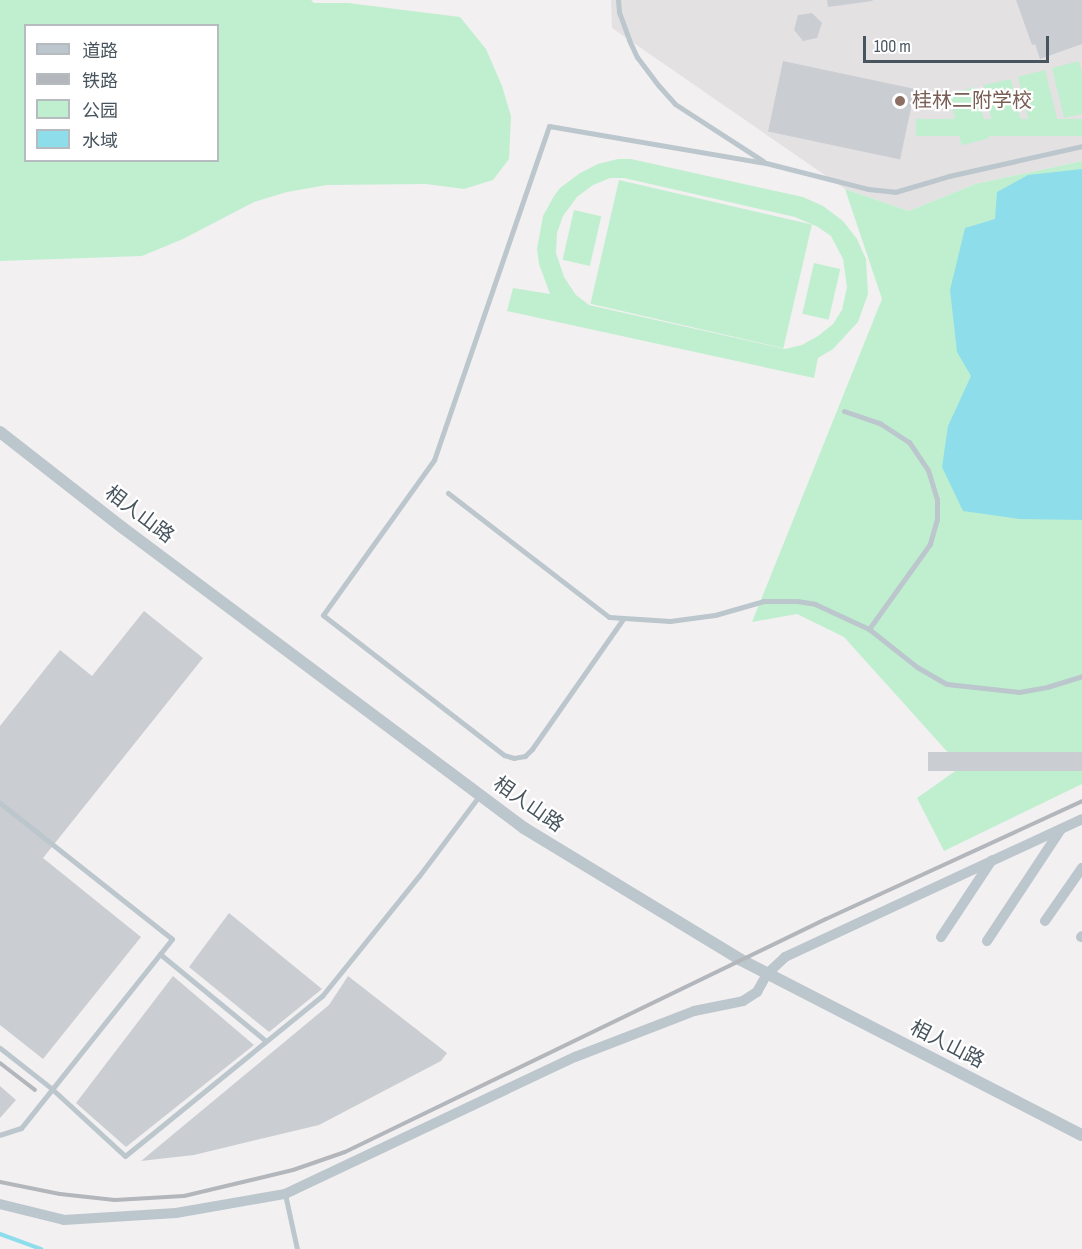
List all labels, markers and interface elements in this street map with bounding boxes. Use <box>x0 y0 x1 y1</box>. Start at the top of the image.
legend <box>24 24 219 162</box>
scale bar <box>866 24 1052 62</box>
text: 100 m <box>874 36 911 57</box>
text: 道路 <box>82 41 118 62</box>
text: 铁路 <box>82 71 118 92</box>
place label: 桂林二附学校 <box>912 89 1032 113</box>
marker: 桂林二附学校 <box>893 94 907 108</box>
text: 公园 <box>82 101 118 122</box>
text: 水域 <box>82 131 118 152</box>
street label: 相人山路 <box>100 481 178 549</box>
street label: 相人山路 <box>488 772 568 838</box>
street label: 相人山路 <box>906 1016 988 1074</box>

